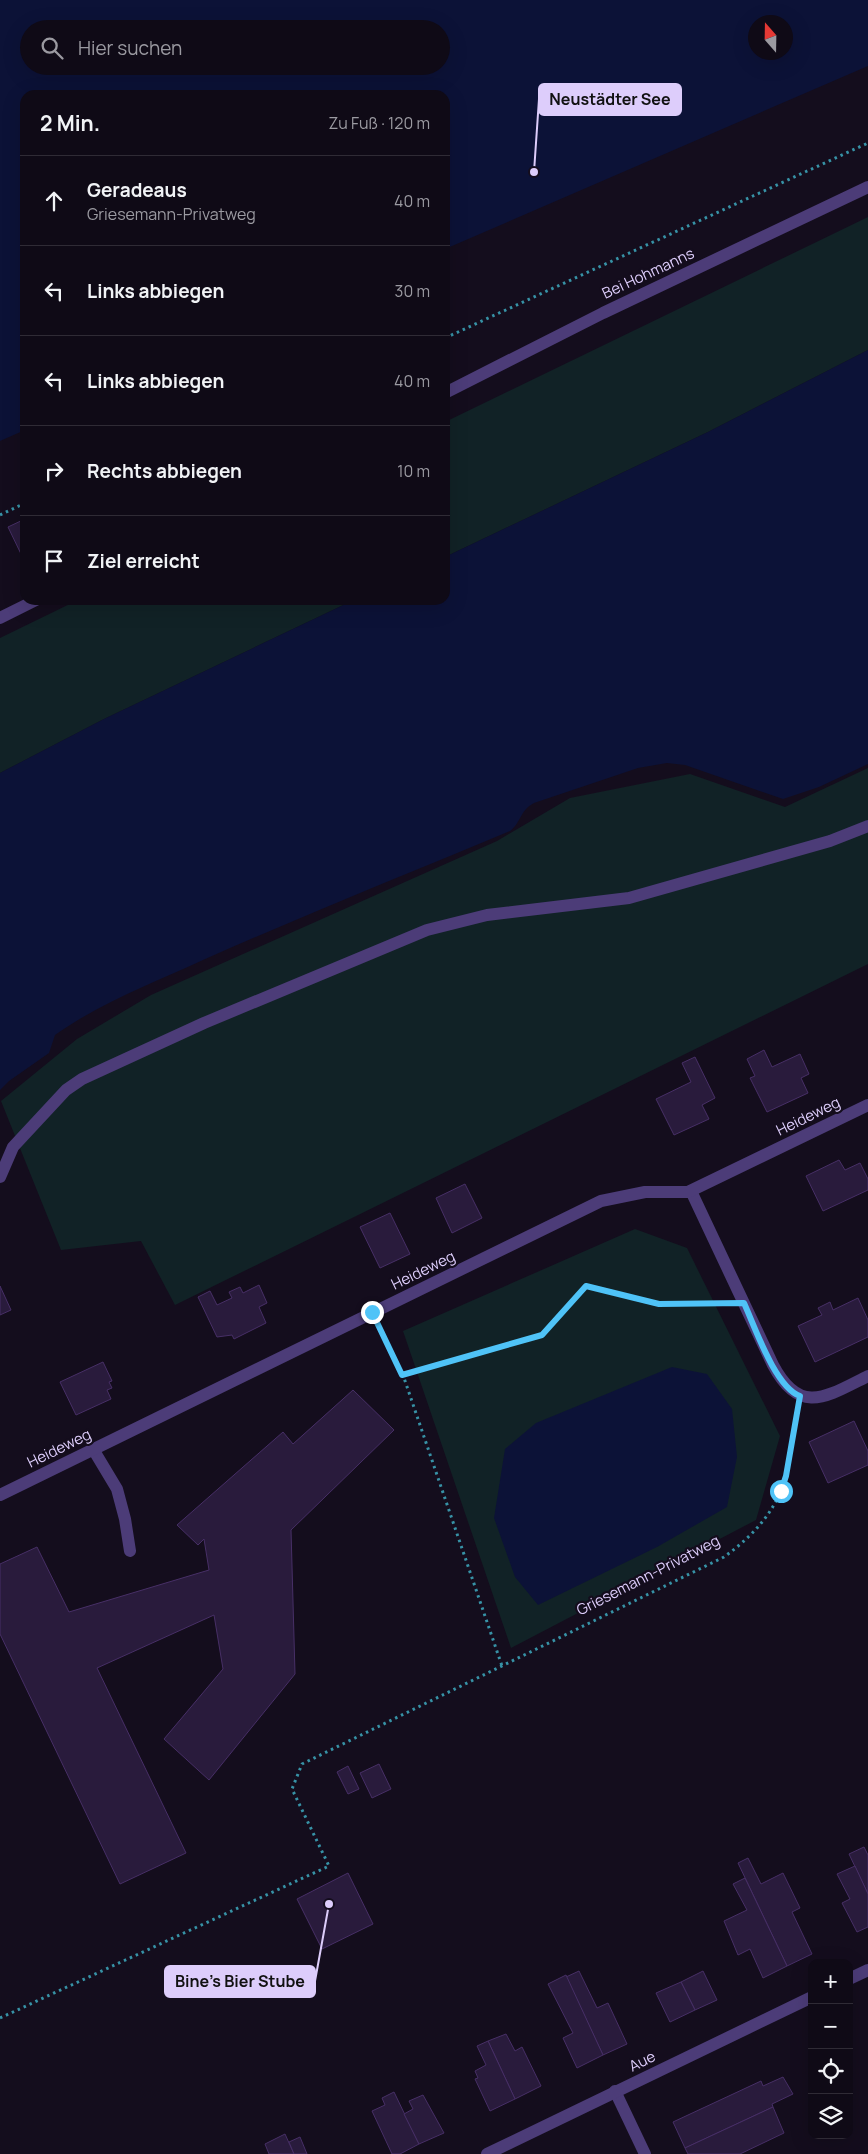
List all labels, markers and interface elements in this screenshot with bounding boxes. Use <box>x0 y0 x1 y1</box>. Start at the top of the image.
north arrow <box>748 15 793 60</box>
search box <box>20 20 450 75</box>
icon: search <box>38 34 66 62</box>
text: Hier suchen <box>78 35 182 61</box>
callout: Neustädter See <box>539 84 681 115</box>
text: Neustädter See <box>549 88 671 110</box>
text: 2 Min. <box>40 109 100 137</box>
text: Zu Fuß · 120 m <box>328 112 430 134</box>
text: Geradeaus <box>87 177 187 203</box>
icon: ahead <box>40 187 68 215</box>
text: 40 m <box>394 190 430 212</box>
text: Griesemann-Privatweg <box>87 203 256 225</box>
street label: Bei Hohmanns <box>599 242 698 303</box>
icon: left <box>40 277 68 305</box>
text: Links abbiegen <box>87 278 224 304</box>
text: 30 m <box>395 280 430 302</box>
icon: left <box>40 367 68 395</box>
text: Links abbiegen <box>87 368 224 394</box>
text: 40 m <box>394 370 430 392</box>
icon: right <box>40 457 68 485</box>
text: Rechts abbiegen <box>87 458 242 484</box>
text: 10 m <box>397 460 430 482</box>
icon: arrive <box>40 547 68 575</box>
text: Ziel erreicht <box>87 548 200 574</box>
street label: Heideweg <box>772 1091 844 1141</box>
street label: Heideweg <box>387 1245 459 1295</box>
route end <box>361 1301 384 1324</box>
street label: Heideweg <box>23 1423 95 1473</box>
route start <box>770 1480 793 1503</box>
street label: Griesemann-Privatweg <box>573 1530 723 1620</box>
map controls <box>808 1959 853 2139</box>
button: + <box>808 1959 853 2004</box>
callout: Bine's Bier Stube <box>165 1966 315 1997</box>
text: Bine's Bier Stube <box>175 1970 305 1992</box>
button: − <box>808 2004 853 2049</box>
street label: Aue <box>625 2046 659 2076</box>
button: locate <box>808 2049 853 2094</box>
button: layers <box>808 2094 853 2139</box>

